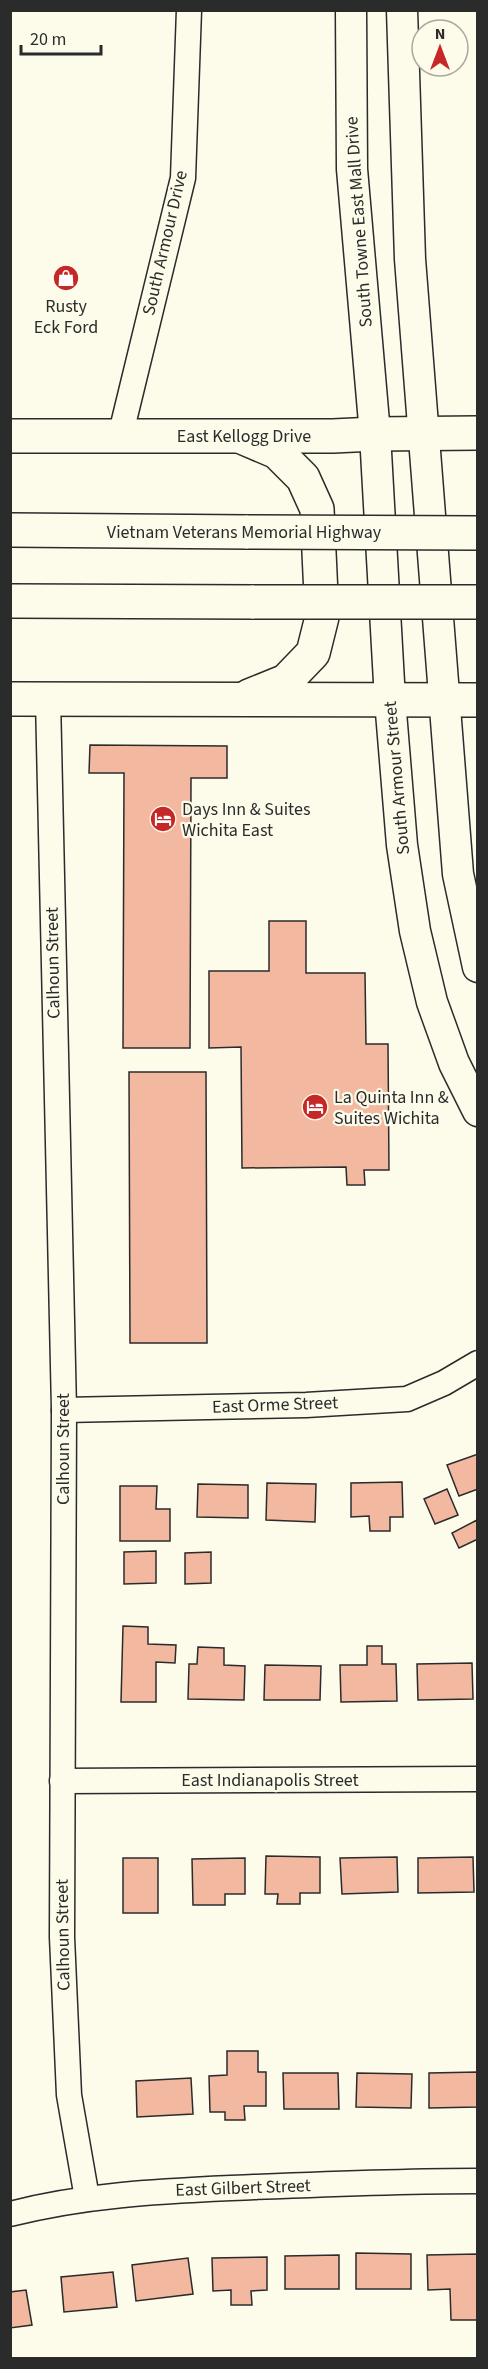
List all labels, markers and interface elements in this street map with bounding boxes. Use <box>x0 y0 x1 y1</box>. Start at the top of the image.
scale bar <box>21 18 100 56</box>
north arrow <box>410 18 470 78</box>
text: N <box>435 23 445 45</box>
text: 20 m <box>30 27 66 52</box>
street label: South Towne East Mall Drive <box>339 116 379 328</box>
street label: South Armour Drive <box>136 168 194 318</box>
shop icon: Rusty Eck Ford <box>51 263 81 293</box>
place label: Rusty Eck Ford <box>34 294 98 340</box>
street label: East Kellogg Drive <box>177 424 311 449</box>
street label: Vietnam Veterans Memorial Highway <box>107 520 382 545</box>
street label: South Armour Street <box>378 700 416 856</box>
place label: Days Inn & Suites Wichita East <box>182 797 310 843</box>
hotel icon: Days Inn & Suites Wichita East <box>148 804 178 834</box>
street label: Calhoun Street <box>40 907 66 1019</box>
place label: La Quinta Inn & Suites Wichita <box>334 1085 449 1131</box>
hotel icon: La Quinta Inn & Suites Wichita <box>300 1092 330 1122</box>
street label: East Orme Street <box>212 1390 338 1420</box>
street label: Calhoun Street <box>51 1393 76 1505</box>
street label: East Indianapolis Street <box>181 1768 359 1793</box>
street label: Calhoun Street <box>50 1879 76 1991</box>
street label: East Gilbert Street <box>175 2173 311 2203</box>

